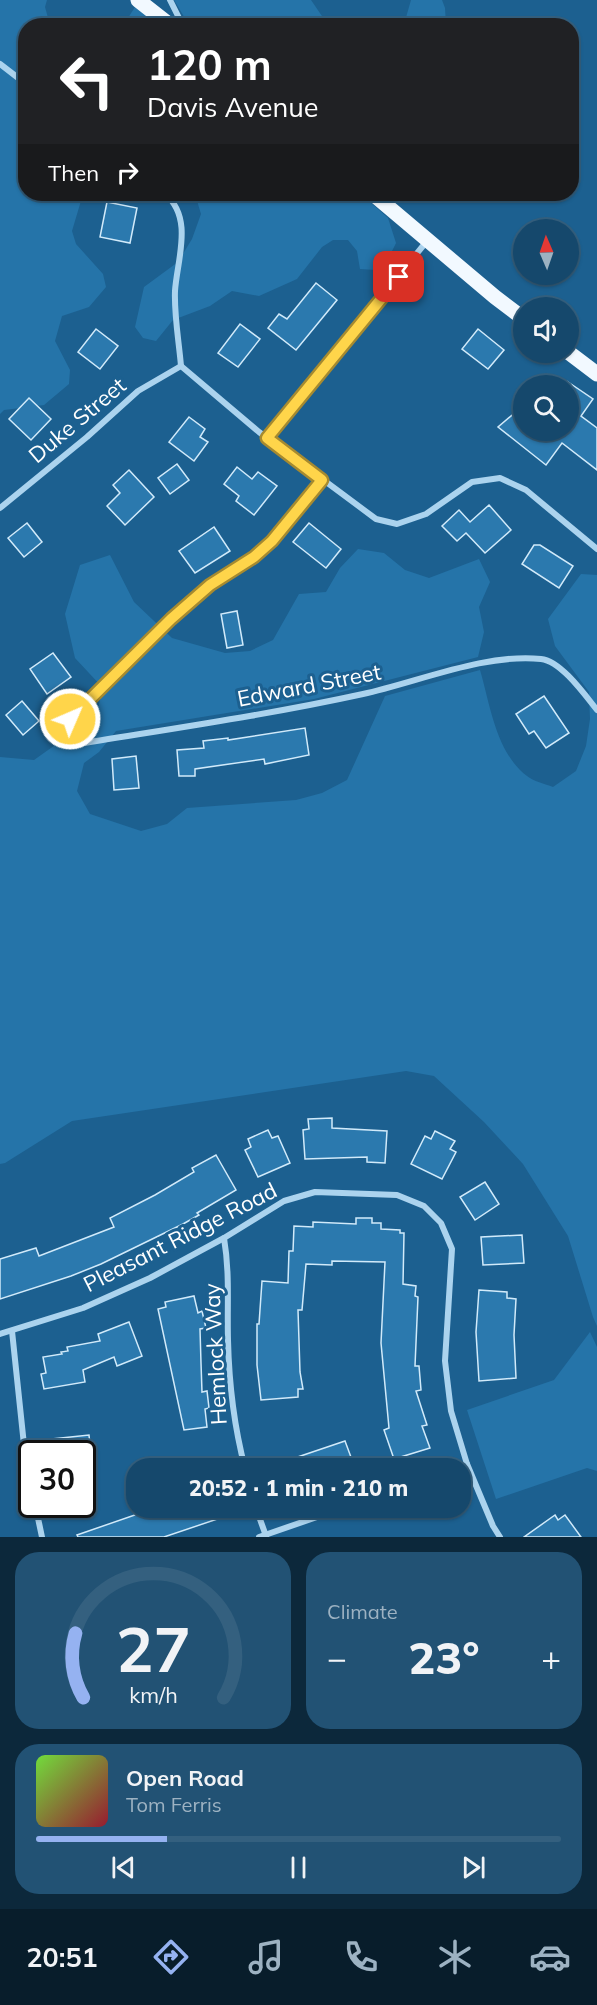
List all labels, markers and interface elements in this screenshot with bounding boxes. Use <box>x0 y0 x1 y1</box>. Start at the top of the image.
text: 120 m <box>147 38 272 91</box>
icon: left <box>48 42 126 120</box>
text: Davis Avenue <box>147 90 318 124</box>
icon: right <box>111 156 144 189</box>
text: Then <box>48 159 99 187</box>
north arrow <box>513 219 579 285</box>
map controls <box>513 219 579 441</box>
pin <box>373 251 424 302</box>
icon: arrive <box>382 260 415 293</box>
button: sound <box>513 297 579 363</box>
street label: Duke Street <box>23 371 132 469</box>
button: search <box>513 375 579 441</box>
street label: Edward Street <box>235 657 384 713</box>
position arrow <box>38 687 102 751</box>
street label: Pleasant Ridge Road <box>78 1176 282 1298</box>
street label: Hemlock Way <box>197 1282 233 1426</box>
speed limit sign: 30 <box>18 1440 96 1518</box>
text: 20:52 · 1 min · 210 m <box>189 1474 408 1502</box>
text: Climate <box>327 1599 398 1624</box>
text: 27 <box>116 1609 190 1688</box>
text: 23° <box>408 1629 480 1685</box>
text: − <box>327 1637 347 1678</box>
text: + <box>541 1637 561 1678</box>
text: km/h <box>129 1681 177 1708</box>
text: Open Road <box>126 1764 244 1792</box>
text: Tom Ferris <box>126 1792 222 1817</box>
icon: previous <box>107 1851 140 1884</box>
icon: pause <box>282 1851 315 1884</box>
icon: next <box>457 1851 490 1884</box>
icon: directions <box>150 1936 192 1978</box>
icon: music <box>245 1936 287 1978</box>
icon: phone <box>340 1936 382 1978</box>
icon: climate <box>434 1936 476 1978</box>
icon: car <box>529 1936 571 1978</box>
text: 20:51 <box>26 1940 98 1974</box>

